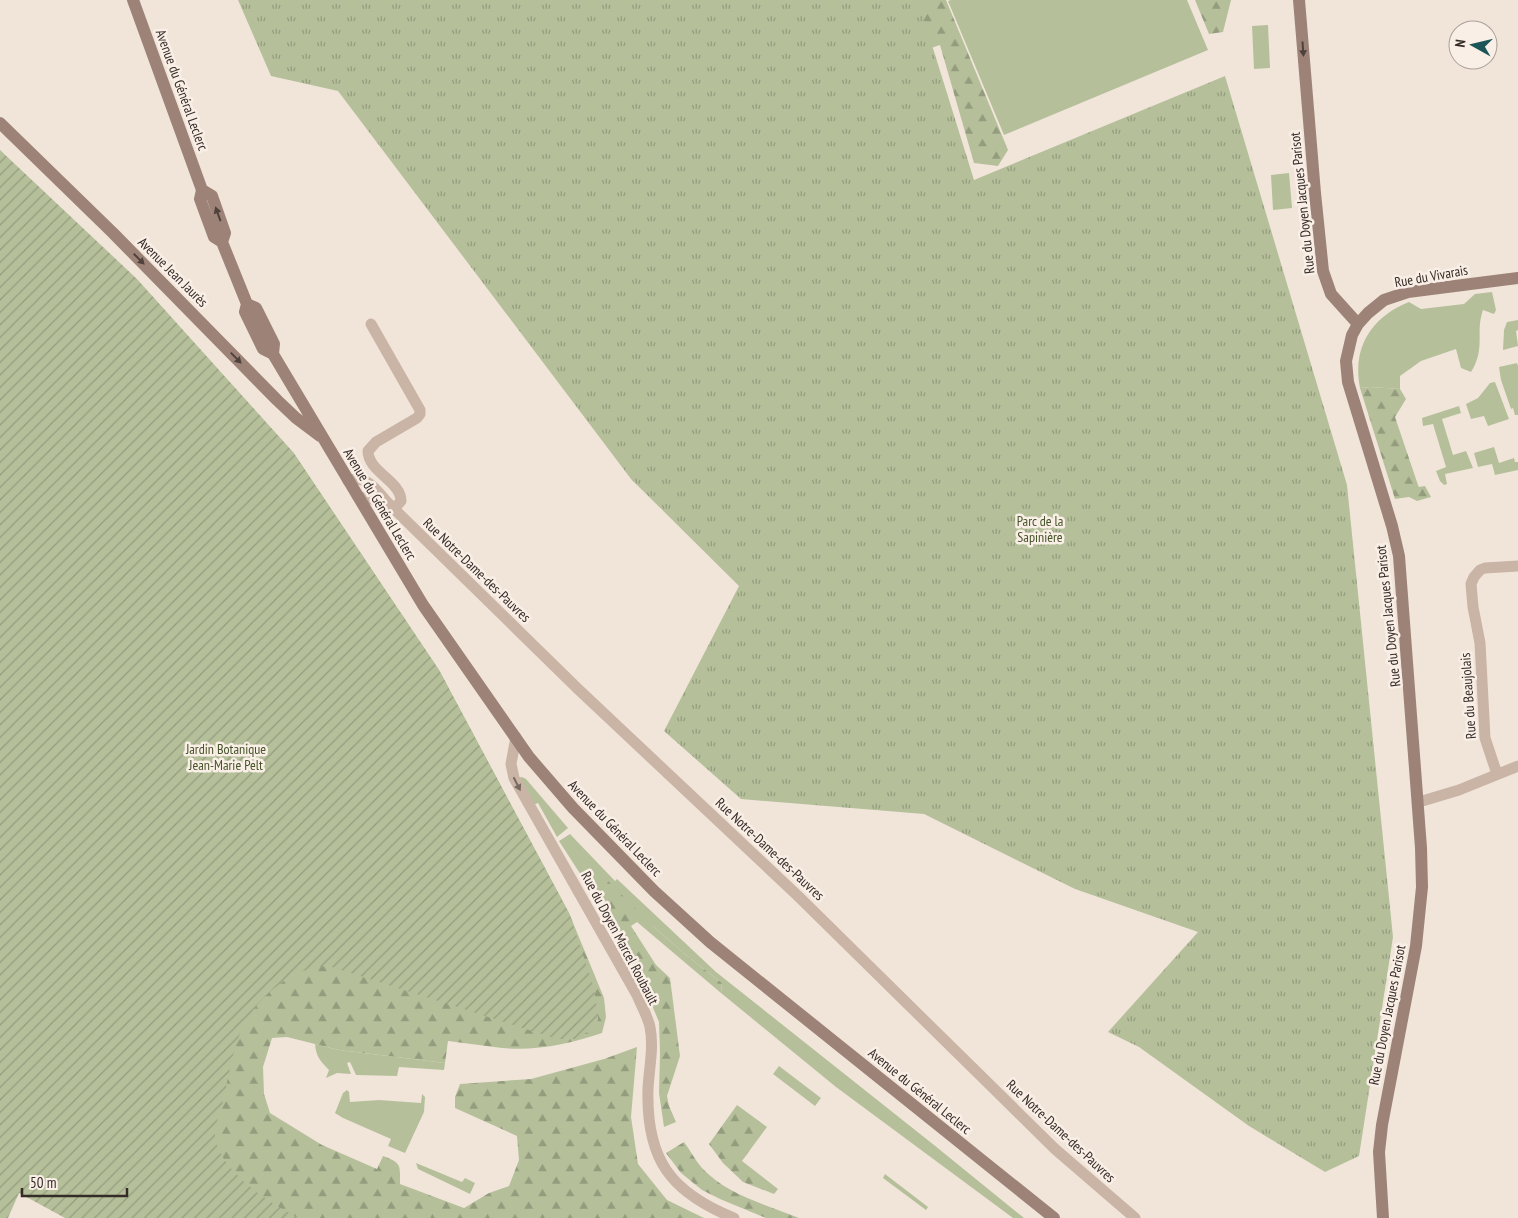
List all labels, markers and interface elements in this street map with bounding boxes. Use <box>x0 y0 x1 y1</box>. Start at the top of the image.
north arrow <box>1448 20 1498 70</box>
street label: Avenue du Général Leclerc <box>152 27 212 153</box>
text: N <box>1451 38 1470 48</box>
one-way arrow <box>1300 41 1308 57</box>
street label: Rue du Doyen Jacques Parisot <box>1286 131 1318 275</box>
one-way arrow <box>214 206 221 221</box>
street label: Avenue Jean Jaurès <box>134 233 212 311</box>
one-way arrow <box>133 253 145 265</box>
street label: Rue du Vivarais <box>1393 261 1469 291</box>
one-way arrow <box>229 351 241 363</box>
street label: Avenue du Général Leclerc <box>339 445 421 563</box>
park label: Parc de la Sapinière <box>1017 512 1063 546</box>
street label: Rue Notre-Dame-des-Pauvres <box>419 514 535 626</box>
street label: Rue du Doyen Jacques Parisot <box>1372 544 1404 688</box>
street label: Rue du Beaujolais <box>1456 652 1480 740</box>
park label: Jardin Botanique Jean-Marie Pelt <box>185 740 266 774</box>
street label: Avenue du Général Leclerc <box>564 776 666 880</box>
one-way arrow <box>513 777 521 791</box>
street label: Rue Notre-Dame-des-Pauvres <box>712 794 828 904</box>
street label: Rue du Doyen Marcel Roubault <box>577 868 663 1008</box>
street label: Rue du Doyen Jacques Parisot <box>1365 943 1409 1087</box>
street label: Avenue du Général Leclerc <box>865 1044 975 1138</box>
street label: Rue Notre-Dame-des-Pauvres <box>1003 1076 1119 1186</box>
scale bar <box>22 1166 128 1198</box>
text: 50 m <box>30 1173 56 1192</box>

